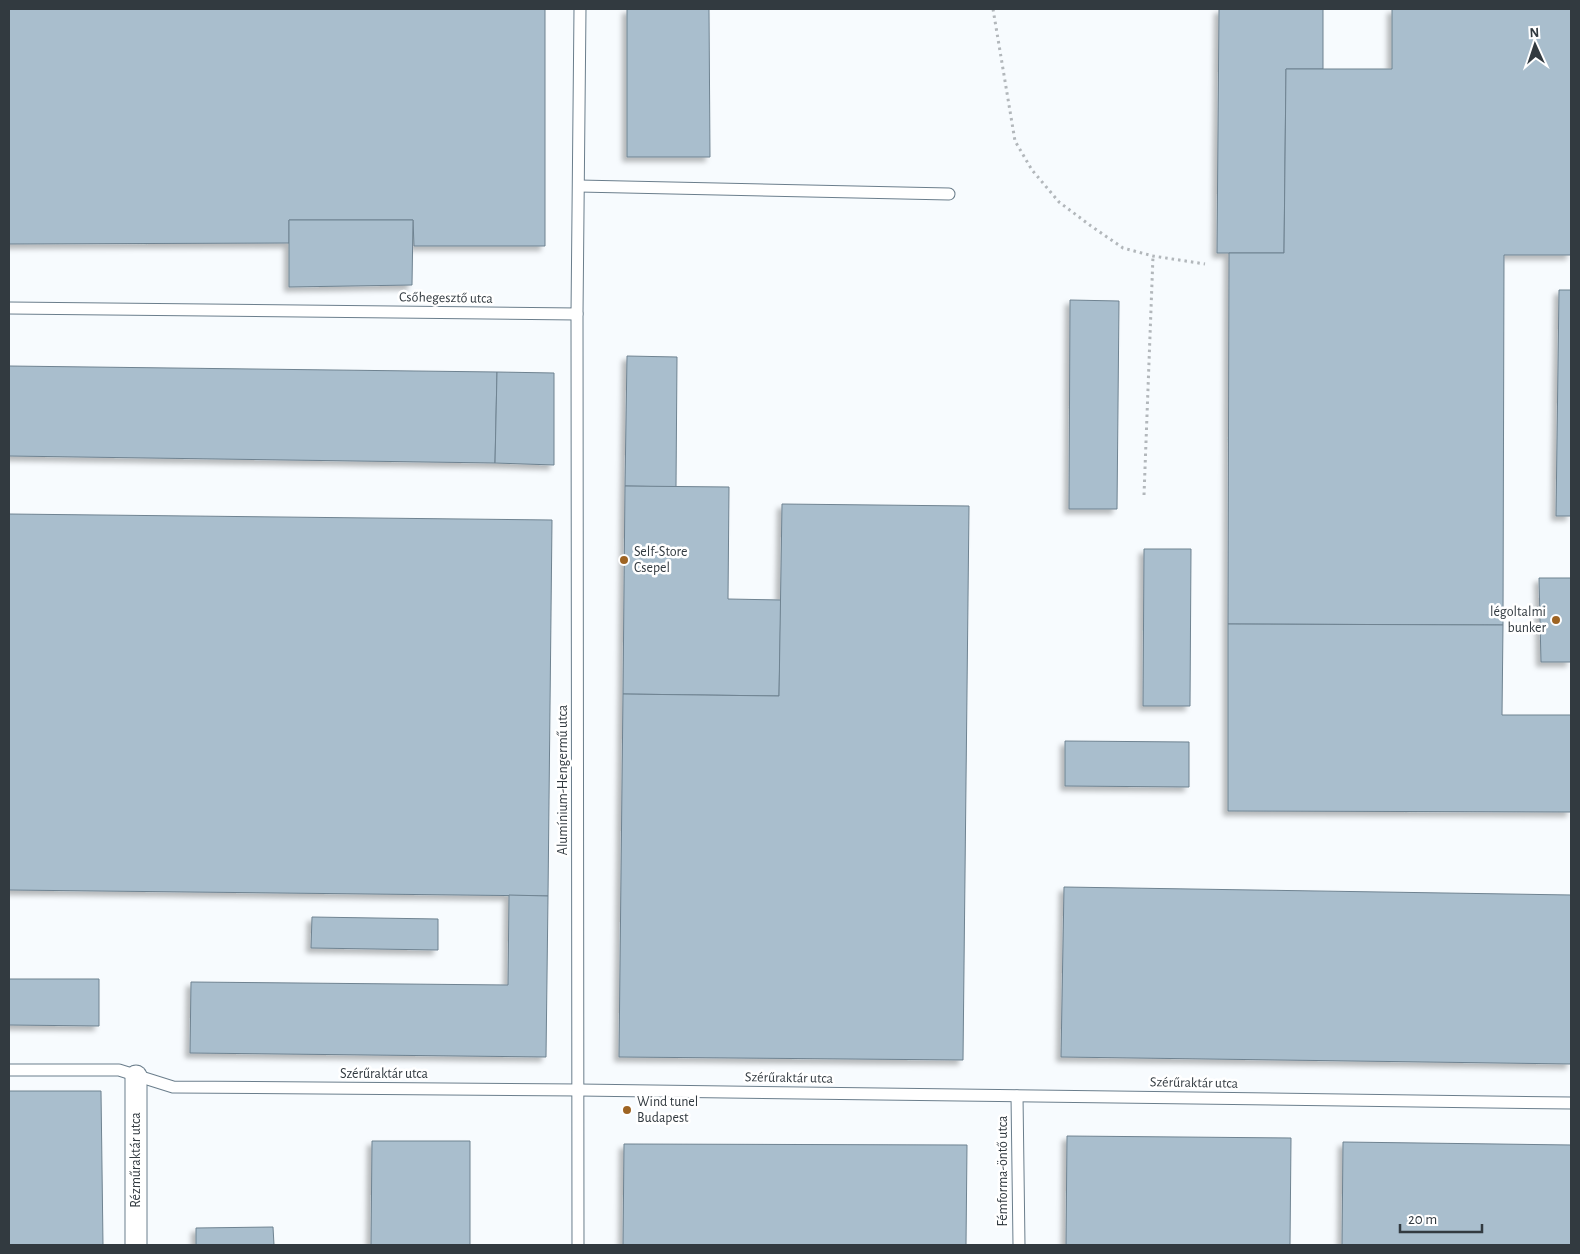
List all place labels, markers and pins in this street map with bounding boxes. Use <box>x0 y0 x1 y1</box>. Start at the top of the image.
place label: Self-Store Csepel <box>634 545 687 575</box>
marker: Self-Store Csepel <box>618 554 630 566</box>
place label: légoltalmi bunker <box>1490 605 1546 635</box>
marker: légoltalmi bunker <box>1550 614 1562 626</box>
place label: Wind tunel Budapest <box>637 1095 698 1125</box>
marker: Wind tunel Budapest <box>621 1104 633 1116</box>

